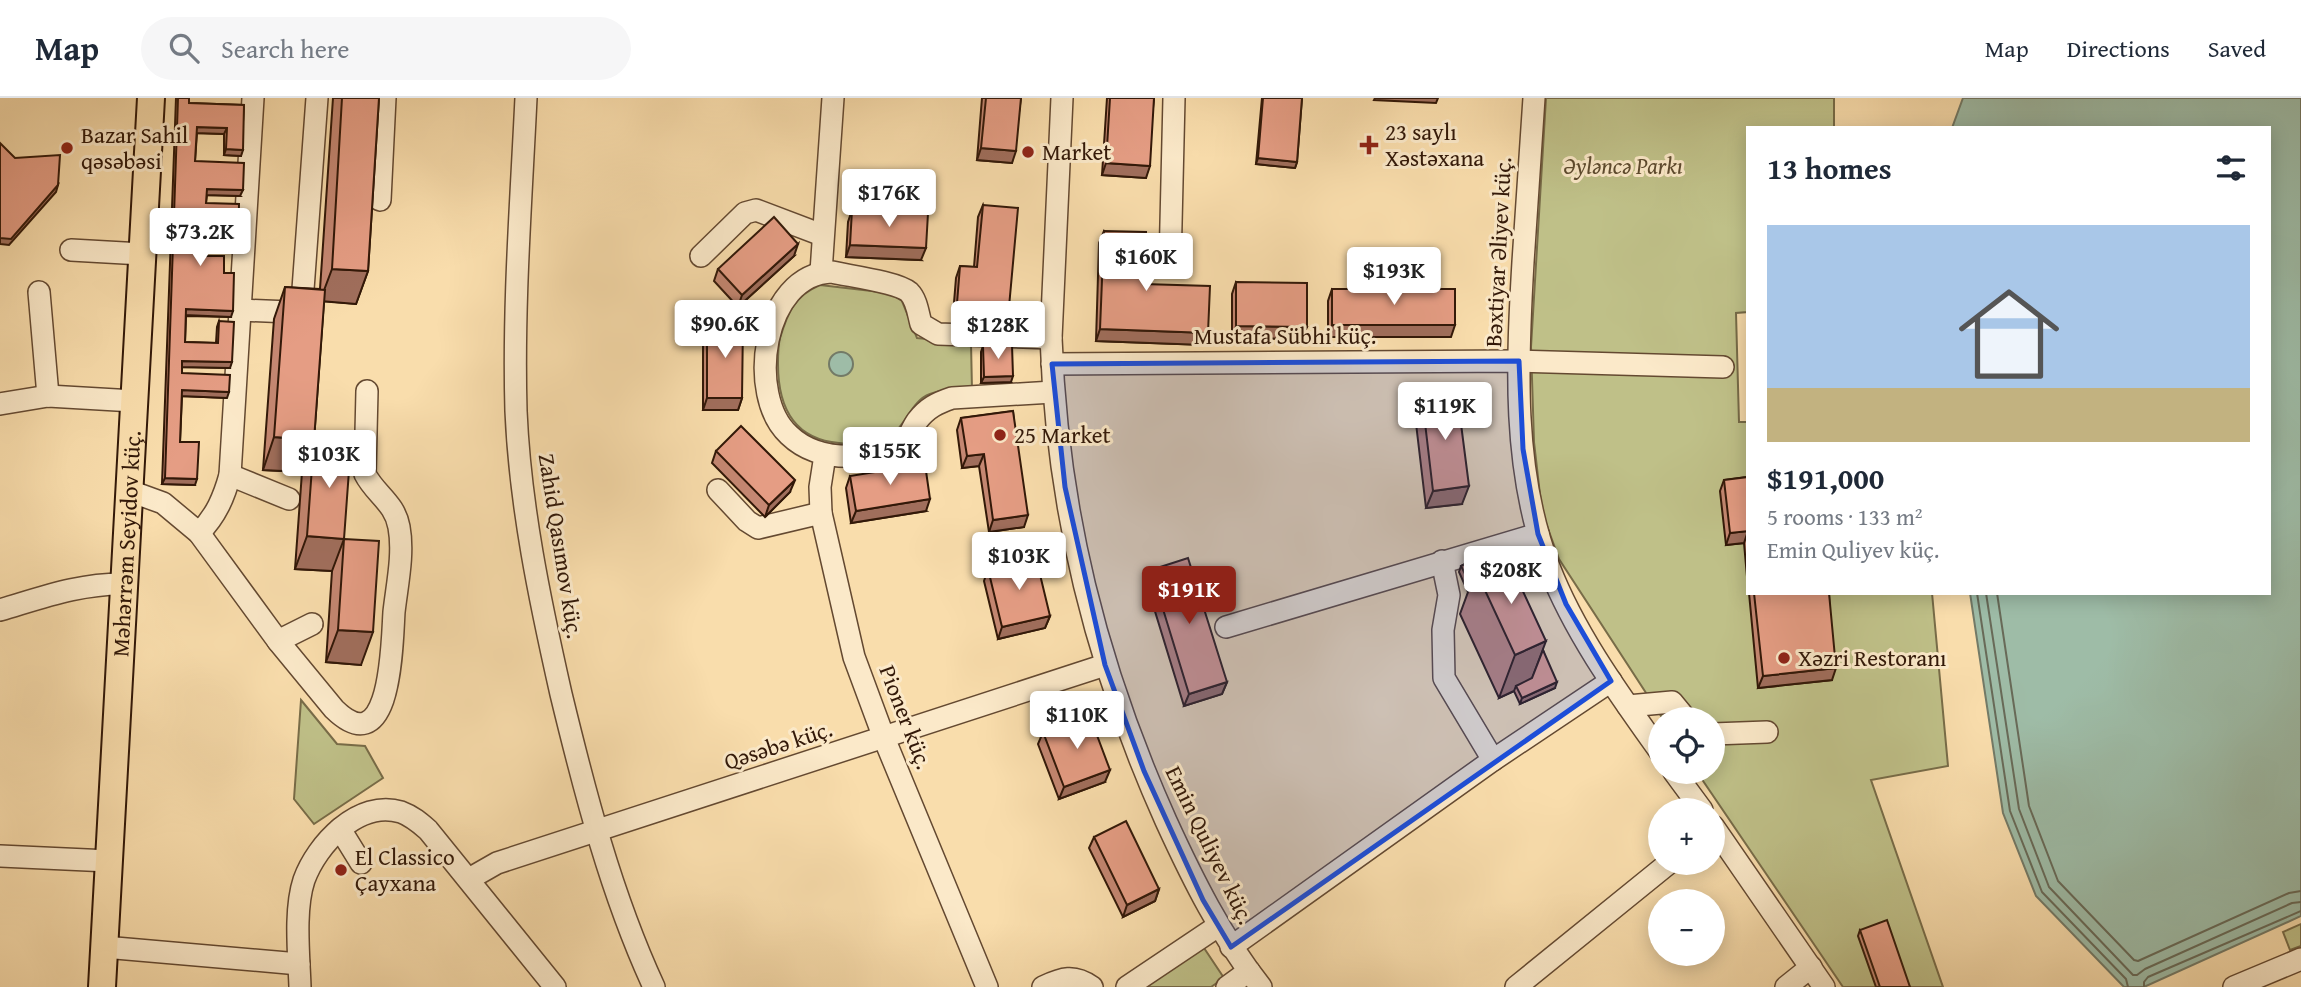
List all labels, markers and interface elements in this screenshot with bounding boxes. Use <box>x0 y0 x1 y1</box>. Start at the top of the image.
search box <box>141 17 631 80</box>
text: Map <box>35 24 99 72</box>
icon: search <box>165 29 203 67</box>
text: Search here <box>221 29 349 68</box>
text: Map <box>1985 31 2029 66</box>
text: Directions <box>2067 31 2170 66</box>
text: Saved <box>2208 31 2266 66</box>
place label: 23 saylı Xəstəxana <box>1385 115 1484 174</box>
place label: Bazar Sahil qəsəbəsi <box>81 118 188 177</box>
place label: Market <box>1042 135 1111 168</box>
marker: 23 saylı Xəstəxana <box>1359 135 1379 155</box>
marker: Bazar Sahil qəsəbəsi <box>59 140 75 156</box>
marker: Market <box>1020 144 1036 160</box>
text: 13 homes <box>1767 146 1892 190</box>
park label: Əyləncə Parkı <box>1563 149 1683 182</box>
icon: filters <box>2212 149 2250 187</box>
street label: Bəxtiyar Əliyev küç. <box>1476 156 1519 348</box>
pin: $176K <box>840 170 938 229</box>
text: $176K <box>858 175 920 208</box>
pin: $73.2K <box>143 208 257 268</box>
text: $73.2K <box>166 214 234 247</box>
pin: $160K <box>1097 234 1195 293</box>
text: $160K <box>1115 239 1177 272</box>
pin: $193K <box>1345 248 1443 307</box>
text: $193K <box>1363 253 1425 286</box>
icon: home <box>1946 271 2072 397</box>
pin: $90.6K <box>668 300 782 360</box>
pin: $128K <box>949 302 1047 361</box>
text: $90.6K <box>691 306 759 339</box>
text: $128K <box>967 307 1029 340</box>
street label: Mustafa Sübhi küç. <box>1194 319 1376 352</box>
pin: $119K <box>1396 382 1494 442</box>
text: $119K <box>1414 388 1476 421</box>
place label: 25 Market <box>1014 418 1111 451</box>
marker: 25 Market <box>992 427 1008 443</box>
pin: $155K <box>841 428 939 487</box>
street label: Məhərrəm Seyidov küç. <box>103 430 149 658</box>
pin: $103K <box>280 430 378 490</box>
text: $155K <box>859 433 921 466</box>
text: $103K <box>298 436 360 469</box>
street label: Zahid Qasımov küç. <box>531 451 592 641</box>
text: $191,000 <box>1767 456 1884 500</box>
text: 5 rooms · 133 m² <box>1767 500 1922 533</box>
pin: $103K <box>970 532 1068 592</box>
text: Emin Quliyev küç. <box>1767 533 1939 566</box>
text: $103K <box>988 538 1050 571</box>
pin: $208K <box>1462 546 1560 606</box>
text: $208K <box>1480 552 1542 585</box>
pin: $191K <box>1140 566 1238 626</box>
text: $191K <box>1158 572 1220 605</box>
place label: Xəzri Restoranı <box>1798 641 1947 674</box>
marker: Xəzri Restoranı <box>1776 650 1792 666</box>
street label: Pioner küç. <box>872 660 941 773</box>
pin: $110K <box>1028 692 1126 751</box>
text: $110K <box>1046 697 1108 730</box>
map controls <box>1648 707 1725 966</box>
button: locate <box>1648 707 1725 784</box>
street label: Qəsəbə küç. <box>719 712 836 778</box>
street label: Emin Quliyev küç. <box>1158 760 1263 929</box>
button: + <box>1648 798 1725 875</box>
place label: El Classico Çayxana <box>355 840 455 899</box>
marker: El Classico Çayxana <box>333 862 349 878</box>
button: − <box>1648 889 1725 966</box>

